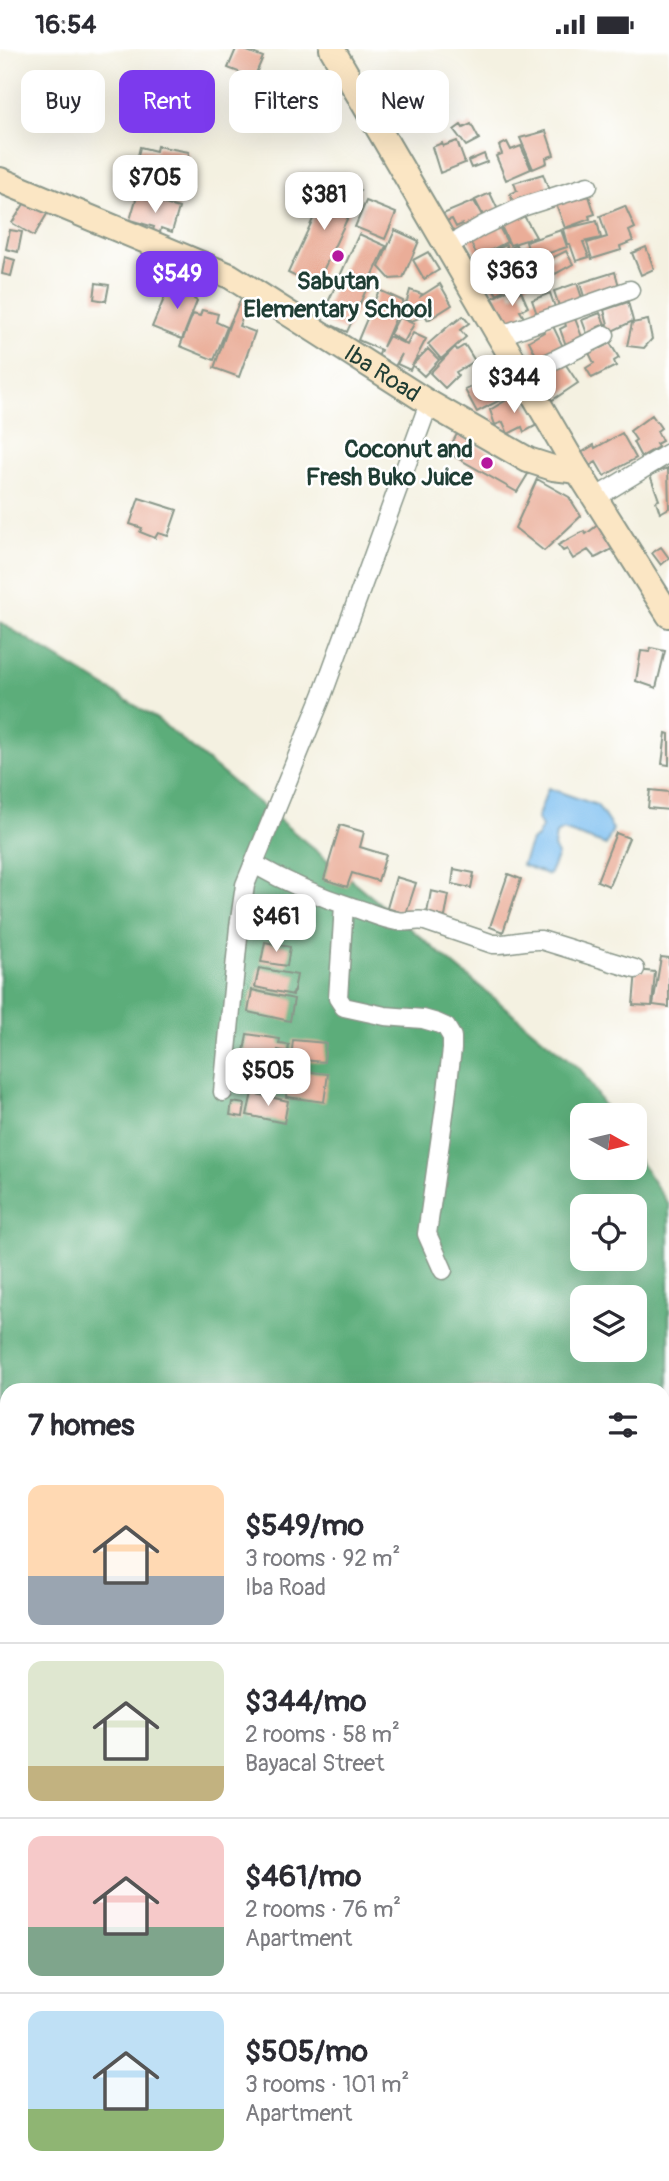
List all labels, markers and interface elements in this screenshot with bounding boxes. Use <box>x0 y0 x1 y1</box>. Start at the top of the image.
text: 16:54 <box>35 9 96 41</box>
chip: Buy <box>21 70 105 133</box>
chip: Rent <box>119 70 215 133</box>
chip: Filters <box>229 70 342 133</box>
chip: New <box>356 70 449 133</box>
pin: $705 <box>114 155 196 215</box>
text: $705 <box>129 163 181 192</box>
pin: $381 <box>283 173 365 232</box>
text: $381 <box>301 180 347 209</box>
marker: Sabutan Elementary School <box>330 248 346 264</box>
pin: $363 <box>471 249 553 308</box>
pin: $549 <box>136 251 218 311</box>
text: $363 <box>486 256 538 285</box>
text: $549 <box>152 259 202 288</box>
place label: Sabutan Elementary School <box>243 267 433 324</box>
street label: Iba Road <box>339 339 426 409</box>
pin: $344 <box>473 355 555 415</box>
text: $344 <box>488 363 540 392</box>
place label: Coconut and Fresh Buko Juice <box>306 435 474 492</box>
marker: Coconut and Fresh Buko Juice <box>479 455 495 471</box>
pin: $461 <box>235 895 317 954</box>
text: $461 <box>252 902 300 931</box>
pin: $505 <box>227 1049 309 1108</box>
text: $505 <box>241 1056 295 1085</box>
north arrow <box>570 1103 648 1179</box>
map controls <box>570 1103 647 1362</box>
button: locate <box>570 1194 647 1271</box>
button: layers <box>570 1285 647 1362</box>
icon: filters <box>604 1406 642 1444</box>
text: 7 homes <box>28 1407 135 1444</box>
text: $549/mo <box>245 1507 364 1544</box>
icon: home <box>84 1513 168 1597</box>
text: 3 rooms · 92 m² <box>245 1544 400 1573</box>
text: Iba Road <box>245 1573 326 1602</box>
text: $344/mo <box>245 1683 366 1720</box>
icon: home <box>84 1689 168 1773</box>
text: 2 rooms · 58 m² <box>245 1720 400 1749</box>
text: Bayacal Street <box>245 1749 384 1778</box>
text: $461/mo <box>245 1858 361 1895</box>
icon: home <box>84 1864 168 1948</box>
text: 2 rooms · 76 m² <box>245 1895 401 1924</box>
text: Apartment <box>245 1924 352 1953</box>
text: $505/mo <box>245 2033 368 2070</box>
icon: home <box>84 2039 168 2123</box>
text: 3 rooms · 101 m² <box>245 2070 409 2099</box>
text: Apartment <box>245 2099 352 2128</box>

